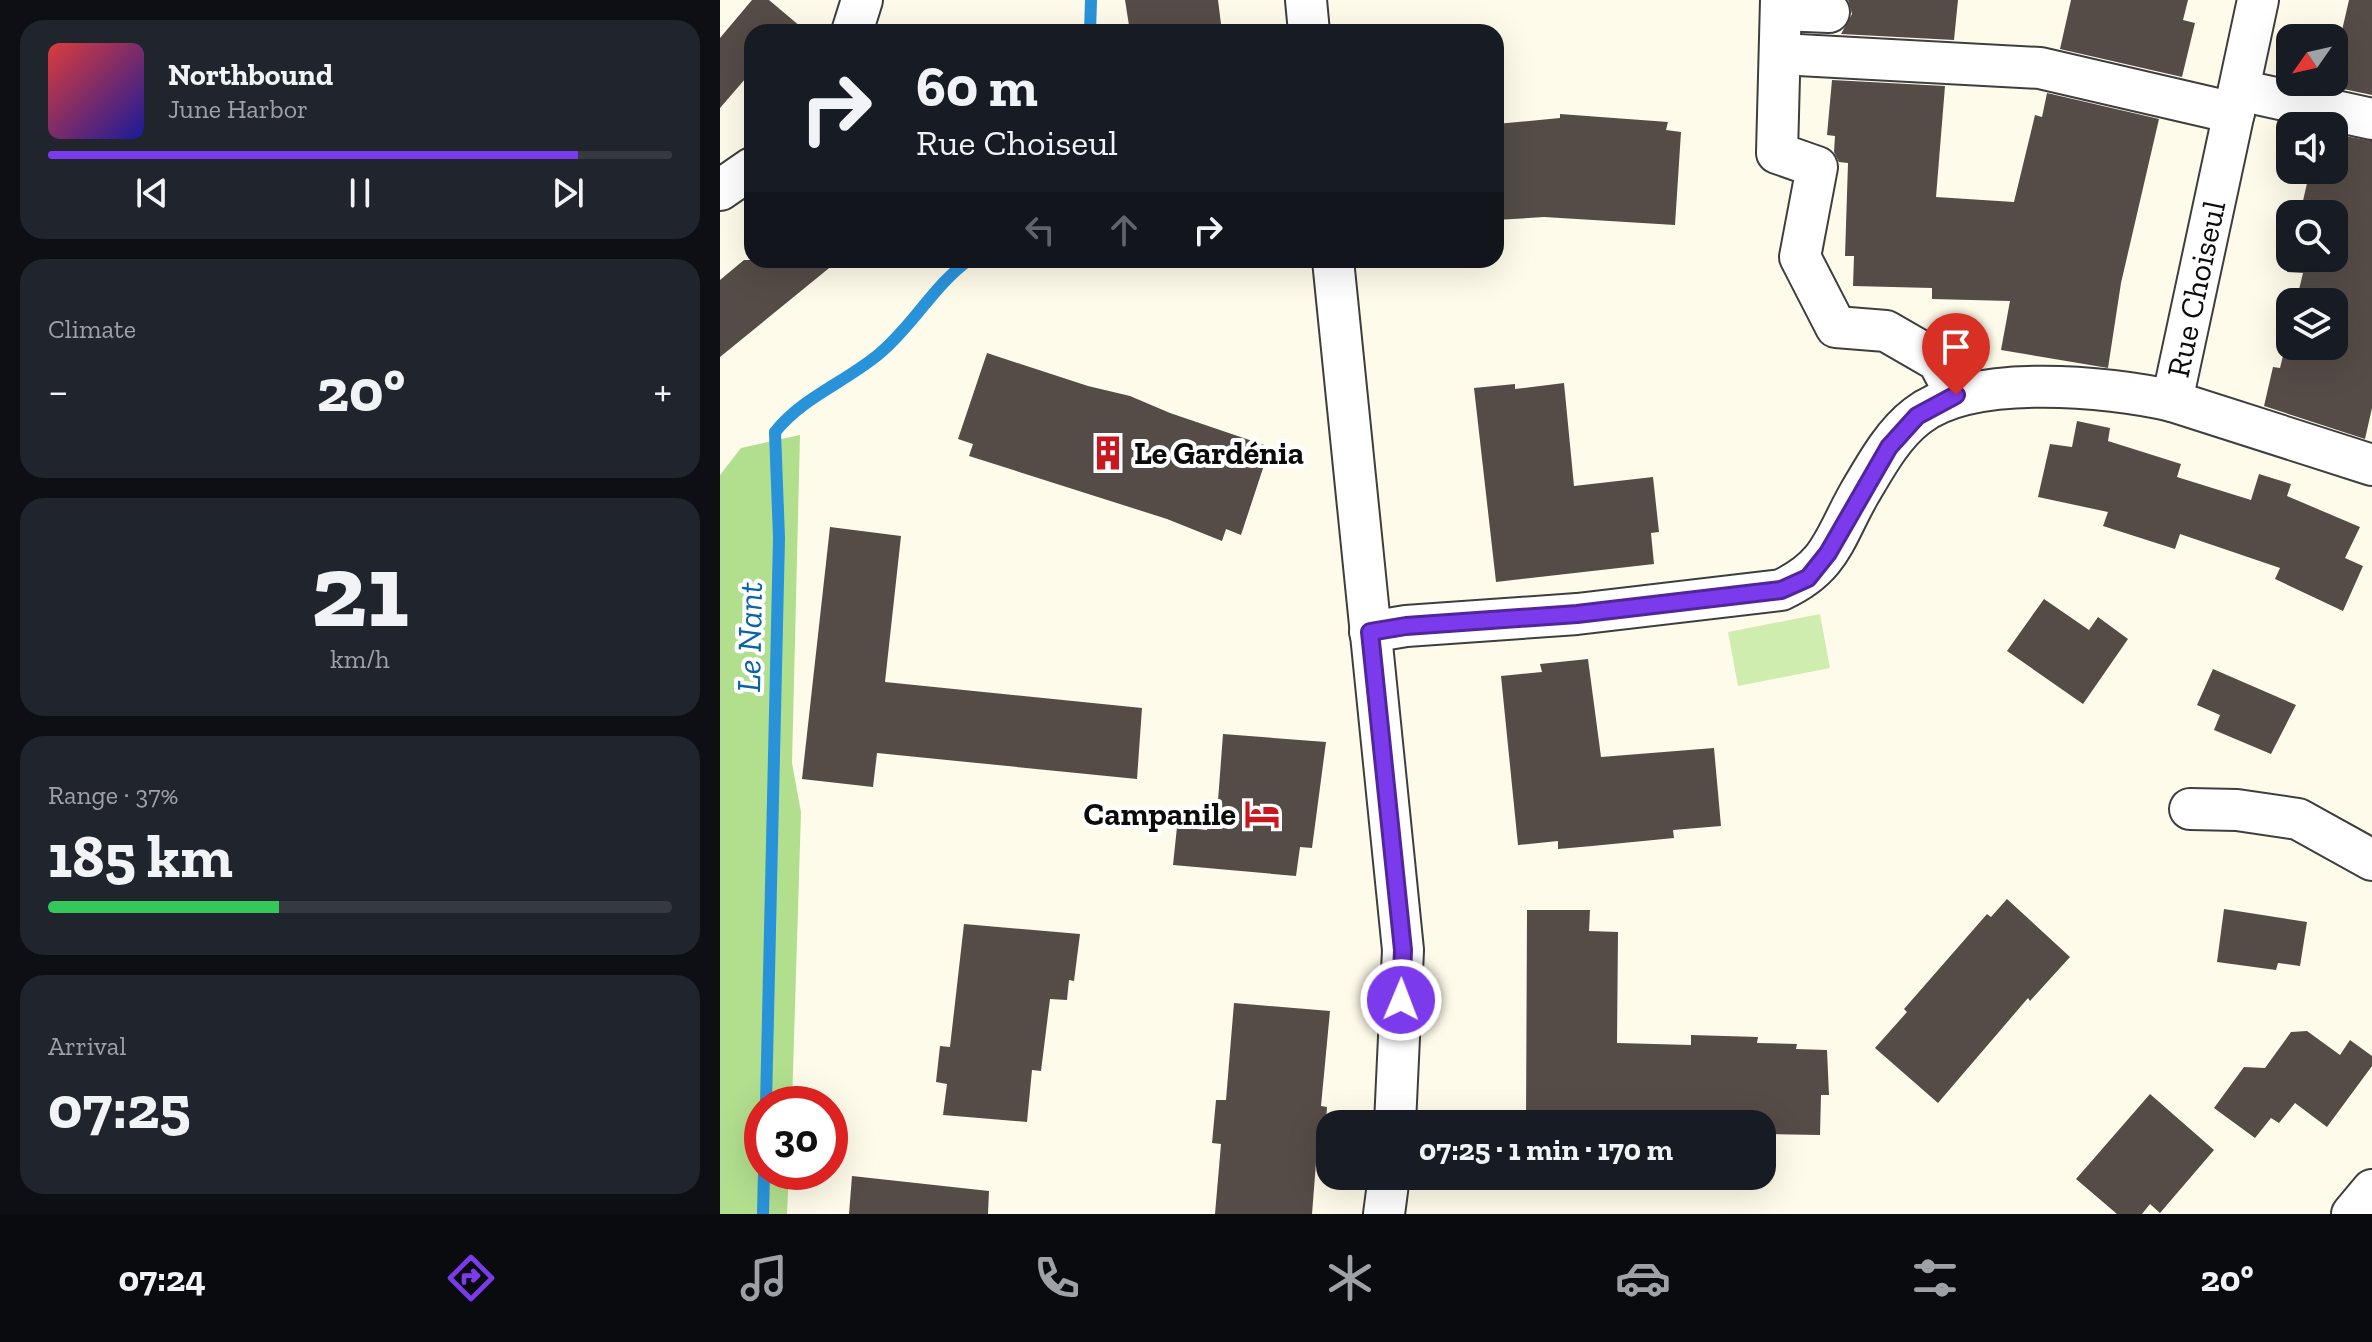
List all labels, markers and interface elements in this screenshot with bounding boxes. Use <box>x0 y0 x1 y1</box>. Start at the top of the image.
north arrow <box>2276 24 2348 96</box>
map controls <box>2276 24 2348 360</box>
text: 60 m <box>916 53 1038 120</box>
icon: right <box>784 56 888 160</box>
text: Northbound <box>168 57 333 93</box>
text: June Harbor <box>168 93 308 125</box>
button: sound <box>2276 112 2348 184</box>
text: Rue Choiseul <box>916 121 1118 164</box>
icon: previous <box>130 171 174 215</box>
icon: pause <box>338 171 382 215</box>
icon: next <box>546 171 590 215</box>
street label: Rue Choiseul <box>2159 197 2233 381</box>
button: search <box>2276 200 2348 272</box>
icon: left <box>1018 208 1062 252</box>
icon: ahead <box>1102 208 1146 252</box>
icon: right <box>1186 208 1230 252</box>
button: layers <box>2276 288 2348 360</box>
text: Climate <box>48 313 136 345</box>
pin <box>1922 313 1990 395</box>
icon: arrive <box>1934 325 1978 369</box>
text: 20° <box>317 354 405 426</box>
text: − <box>48 364 69 417</box>
text: + <box>653 364 672 417</box>
building icon: Le Gardénia <box>1089 434 1127 472</box>
place label: Le Gardénia <box>1134 434 1304 472</box>
text: 21 <box>311 528 409 653</box>
water label: Le Nant <box>728 581 771 693</box>
text: km/h <box>330 643 390 675</box>
text: Range · 37% <box>48 779 178 811</box>
place label: Campanile <box>1084 795 1236 833</box>
hotel icon: Campanile <box>1243 795 1281 833</box>
text: 185 km <box>48 820 233 892</box>
position arrow <box>1359 958 1443 1042</box>
text: Arrival <box>48 1030 126 1062</box>
text: 07:25 <box>48 1071 191 1143</box>
speed limit sign: 30 <box>744 1086 848 1190</box>
text: 07:25 · 1 min · 170 m <box>1419 1132 1673 1168</box>
icon: directions <box>443 1250 499 1306</box>
icon: music <box>736 1250 792 1306</box>
icon: phone <box>1029 1250 1085 1306</box>
icon: climate <box>1322 1250 1378 1306</box>
icon: car <box>1615 1250 1671 1306</box>
icon: filters <box>1907 1250 1963 1306</box>
text: 07:24 <box>118 1257 206 1300</box>
text: 20° <box>2200 1257 2254 1300</box>

